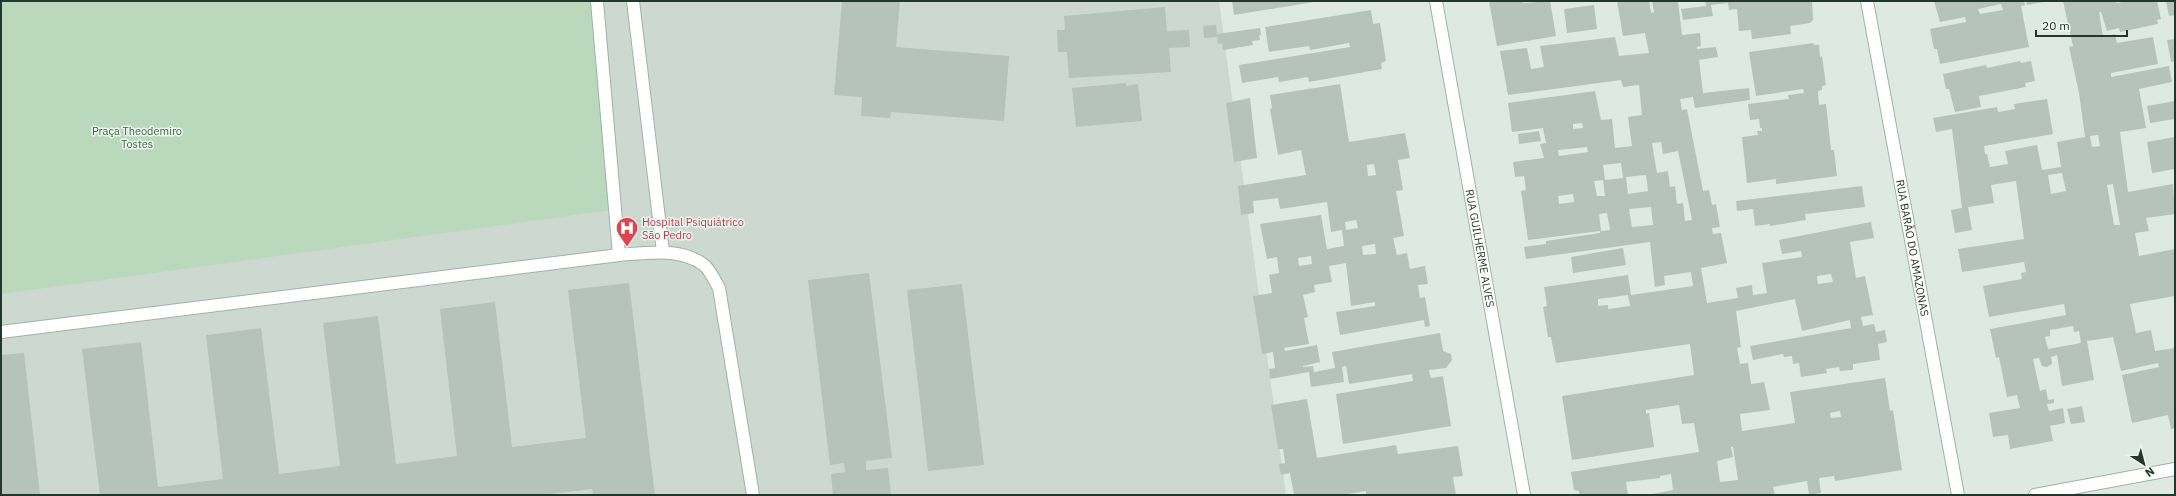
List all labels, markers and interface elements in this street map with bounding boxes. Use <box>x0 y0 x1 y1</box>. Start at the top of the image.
scale bar <box>2036 12 2127 38</box>
text: 20 m <box>2042 18 2070 33</box>
park label: Praça Theodemiro Tostes <box>92 124 182 151</box>
street label: RUA BARÃO DO AMAZONAS <box>1893 178 1932 317</box>
street label: RUA GUILHERME ALVES <box>1463 188 1497 308</box>
hospital icon: Hospital Psiquiátrico São Pedro <box>614 215 640 248</box>
place label: Hospital Psiquiátrico São Pedro <box>642 215 744 242</box>
north arrow <box>2124 444 2164 484</box>
text: N <box>2143 464 2157 480</box>

